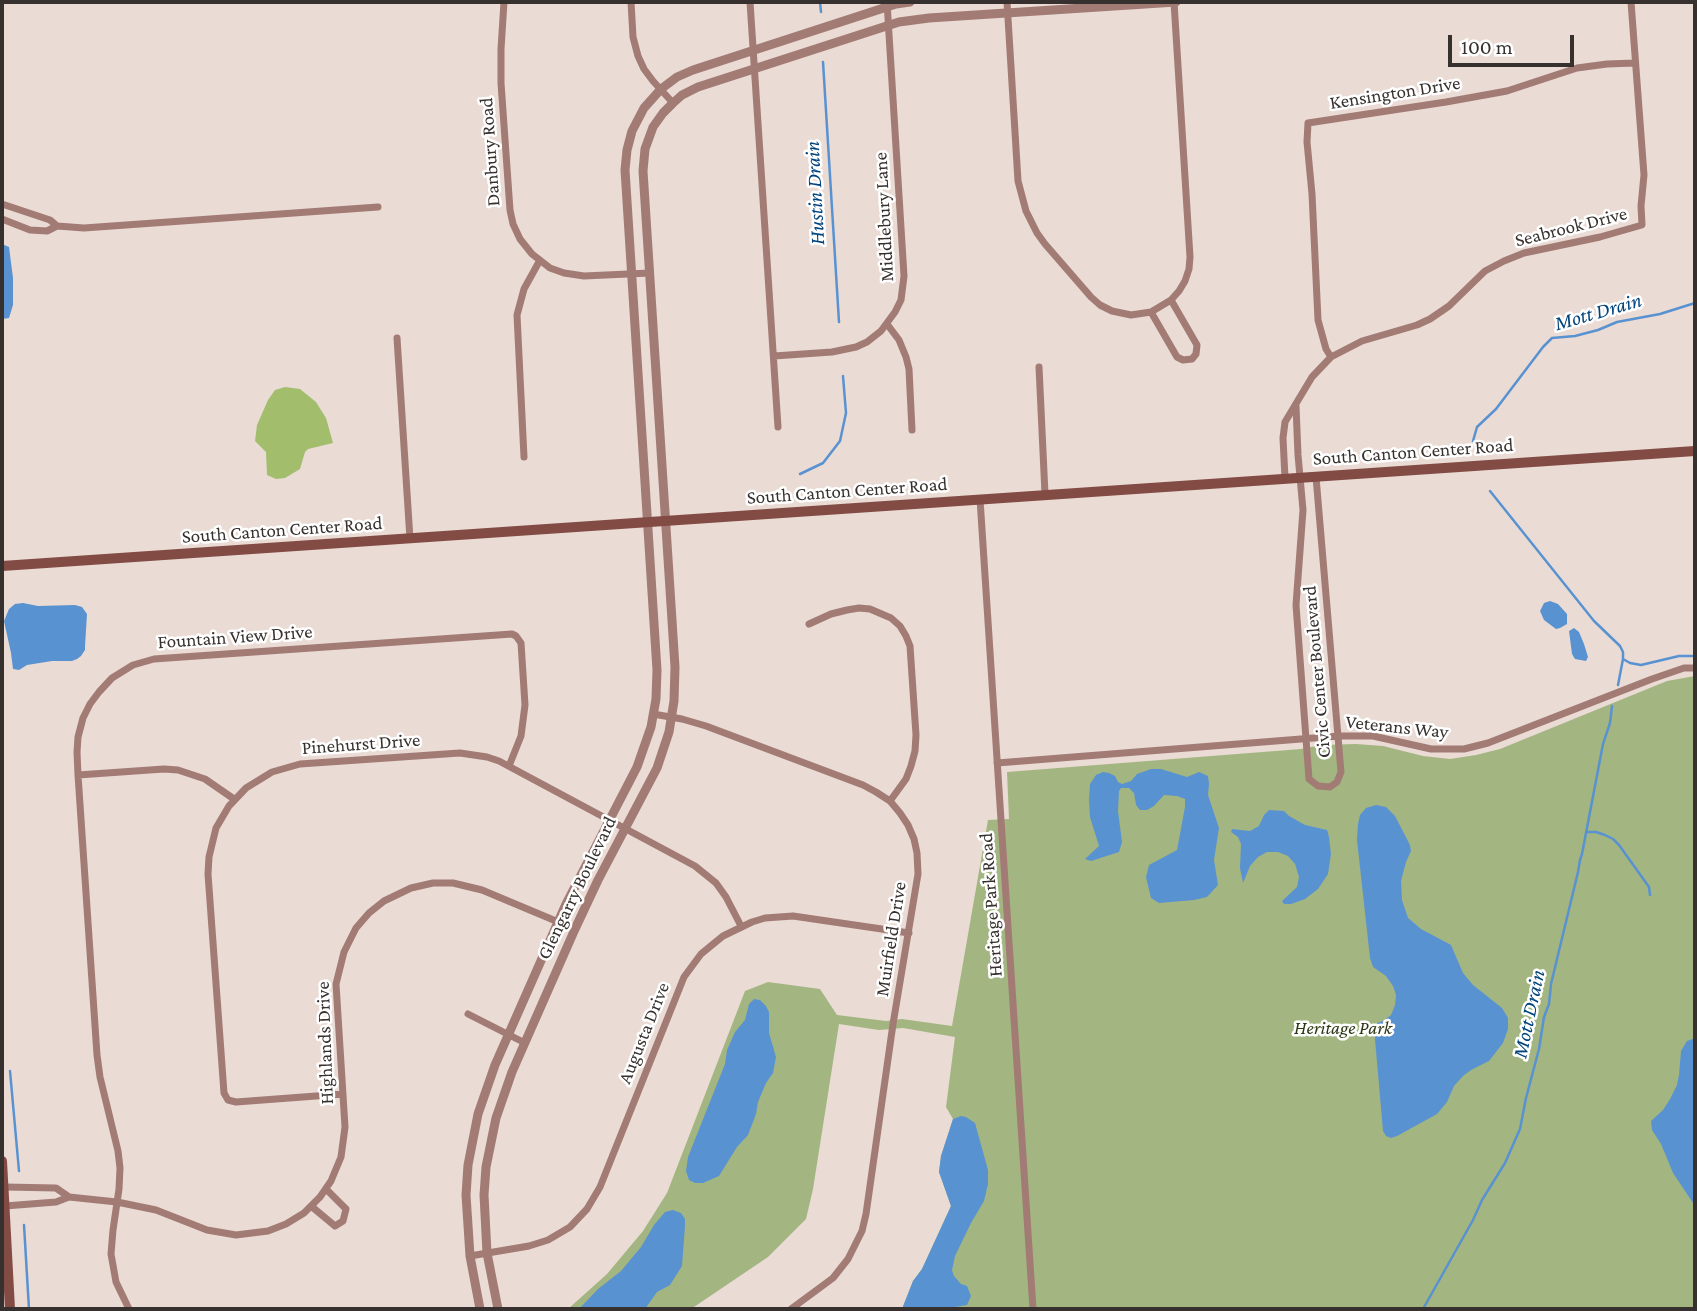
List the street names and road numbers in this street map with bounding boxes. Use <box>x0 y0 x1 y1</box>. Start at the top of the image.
street label: Kensington Drive <box>1328 71 1462 115</box>
street label: Danbury Road <box>475 97 505 207</box>
street label: Middlebury Lane <box>869 152 899 282</box>
street label: Seabrook Drive <box>1512 202 1630 252</box>
street label: South Canton Center Road <box>1312 434 1514 470</box>
street label: South Canton Center Road <box>746 473 948 509</box>
street label: South Canton Center Road <box>181 512 383 548</box>
street label: Civic Center Boulevard <box>1298 585 1336 759</box>
street label: Fountain View Drive <box>157 620 313 654</box>
street label: Veterans Way <box>1344 710 1450 744</box>
street label: Pinehurst Drive <box>301 728 421 760</box>
street label: Glengarry Boulevard <box>532 813 622 963</box>
street label: Heritage Park Road <box>975 832 1007 978</box>
street label: Muirfield Drive <box>871 880 911 998</box>
street label: Augusta Drive <box>613 979 675 1087</box>
street label: Highlands Drive <box>311 981 339 1105</box>

